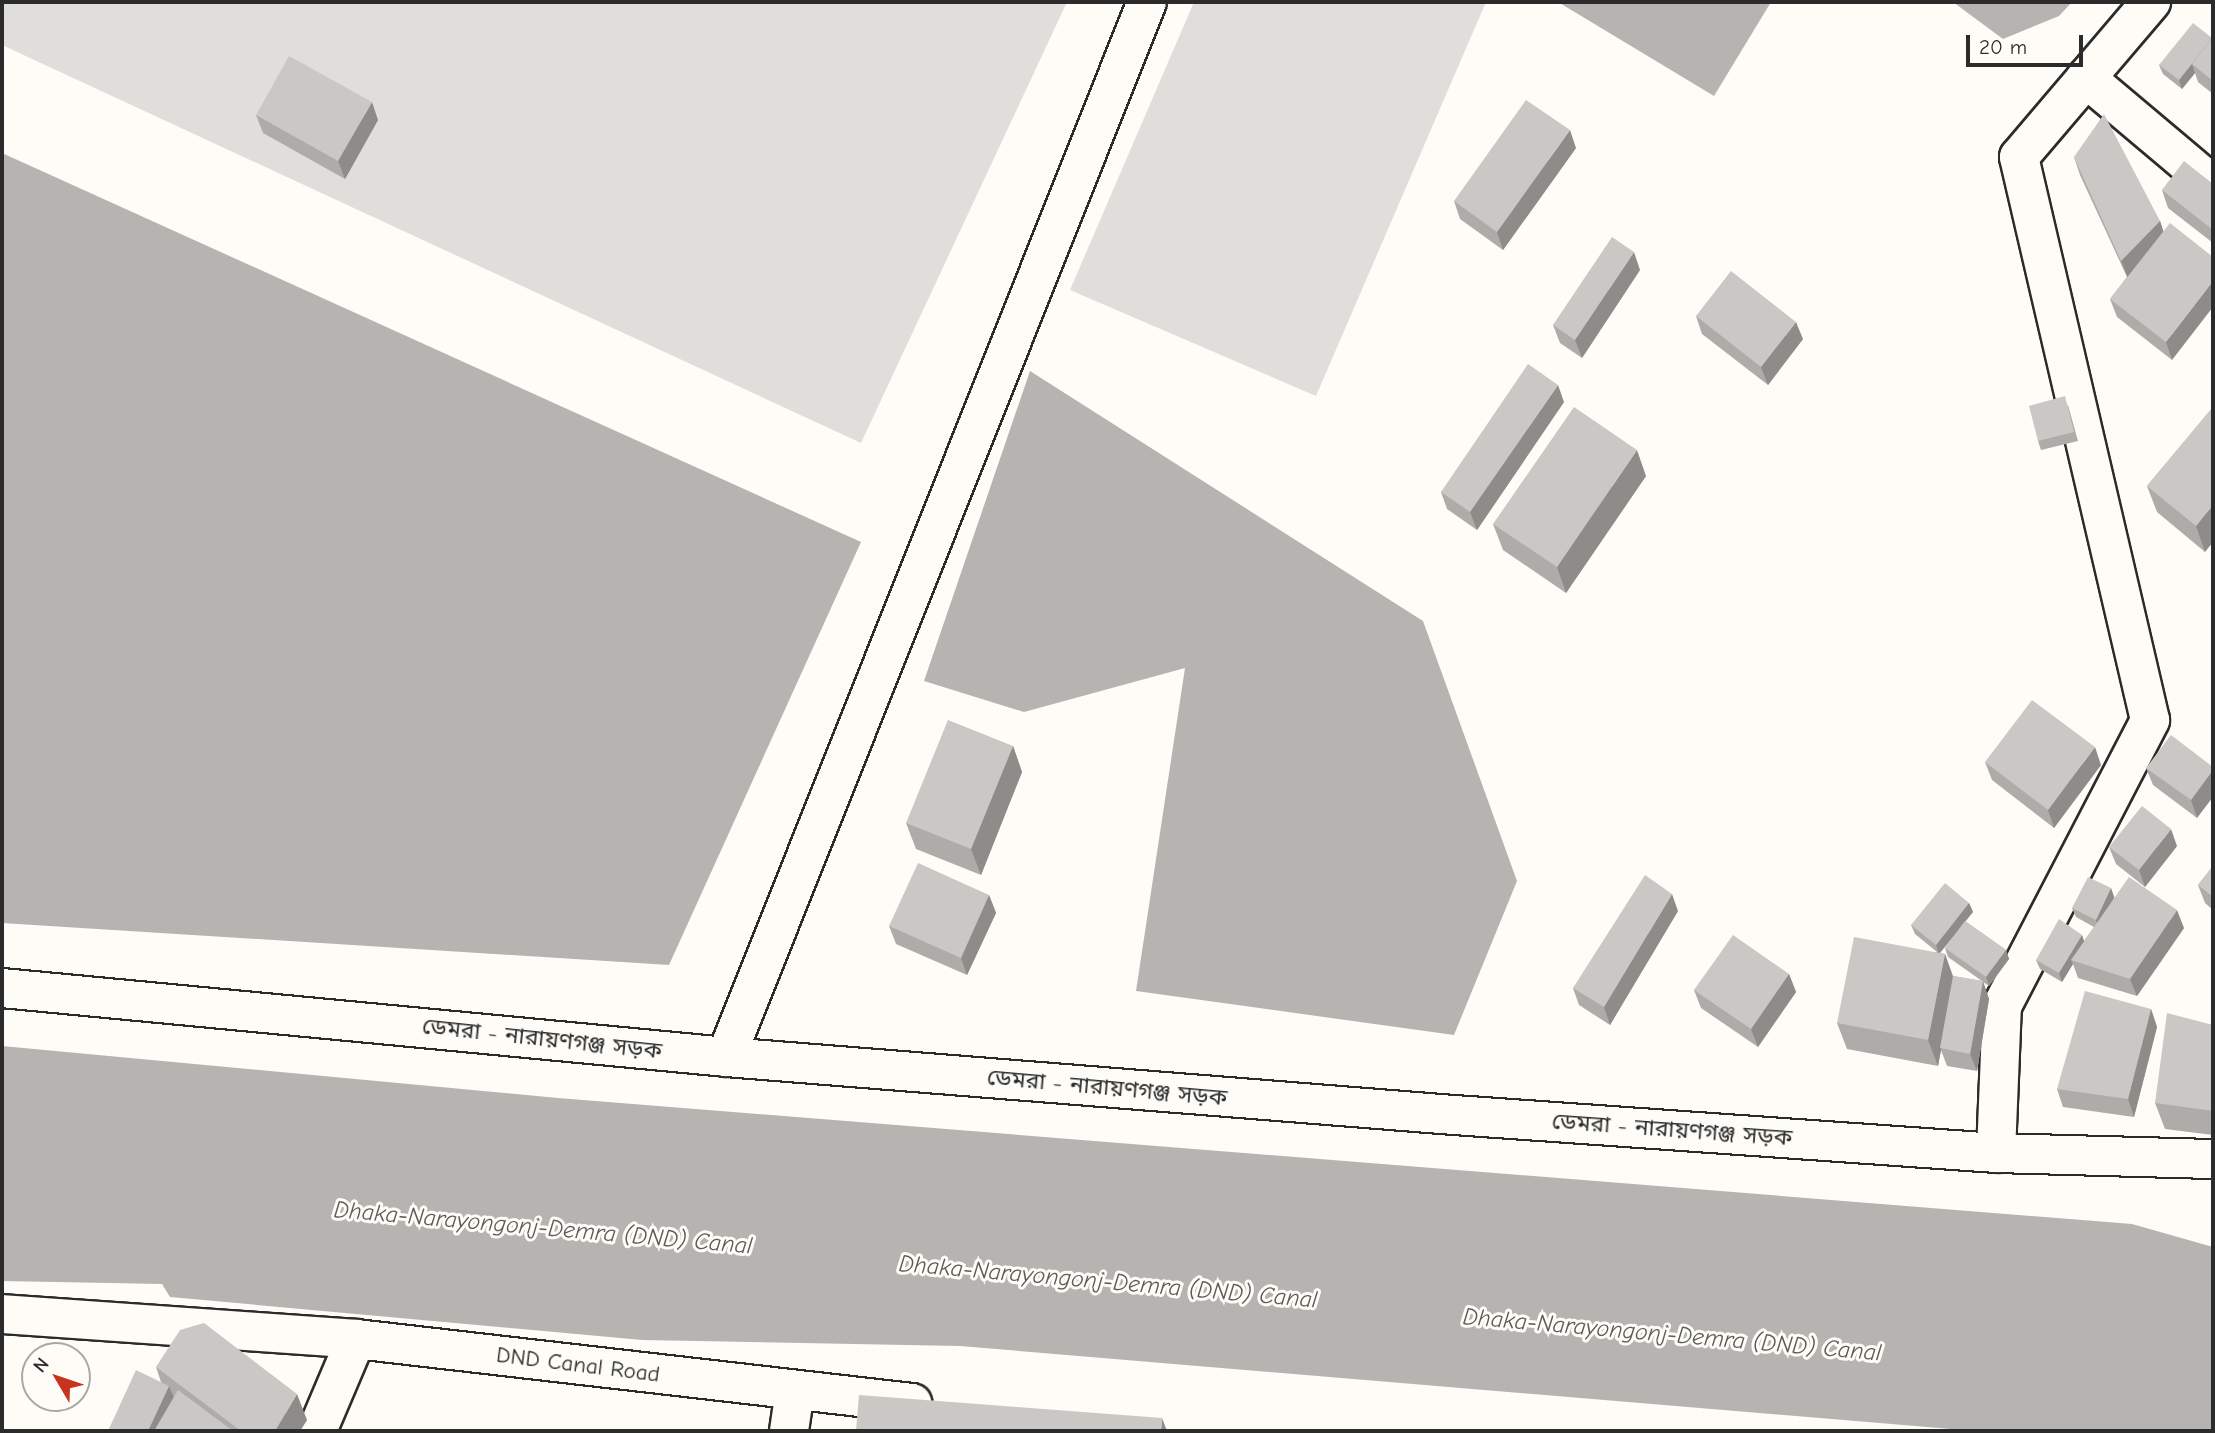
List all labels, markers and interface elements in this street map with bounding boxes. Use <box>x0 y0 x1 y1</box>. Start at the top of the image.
scale bar <box>1970 21 2087 65</box>
text: 20 m <box>1979 35 2027 59</box>
street label: ডেমরা - নারায়ণগঞ্জ সড়ক <box>421 1013 663 1065</box>
street label: ডেমরা - নারায়ণগঞ্জ সড়ক <box>986 1064 1228 1112</box>
street label: ডেমরা - নারায়ণগঞ্জ সড়ক <box>1551 1108 1793 1152</box>
water label: Dhaka-Narayongonj-Demra (DND) Canal <box>333 1195 753 1261</box>
water label: Dhaka-Narayongonj-Demra (DND) Canal <box>898 1249 1318 1315</box>
water label: Dhaka-Narayongonj-Demra (DND) Canal <box>1462 1302 1882 1368</box>
street label: DND Canal Road <box>495 1341 661 1389</box>
north arrow <box>21 1342 91 1412</box>
text: N <box>29 1353 54 1377</box>

